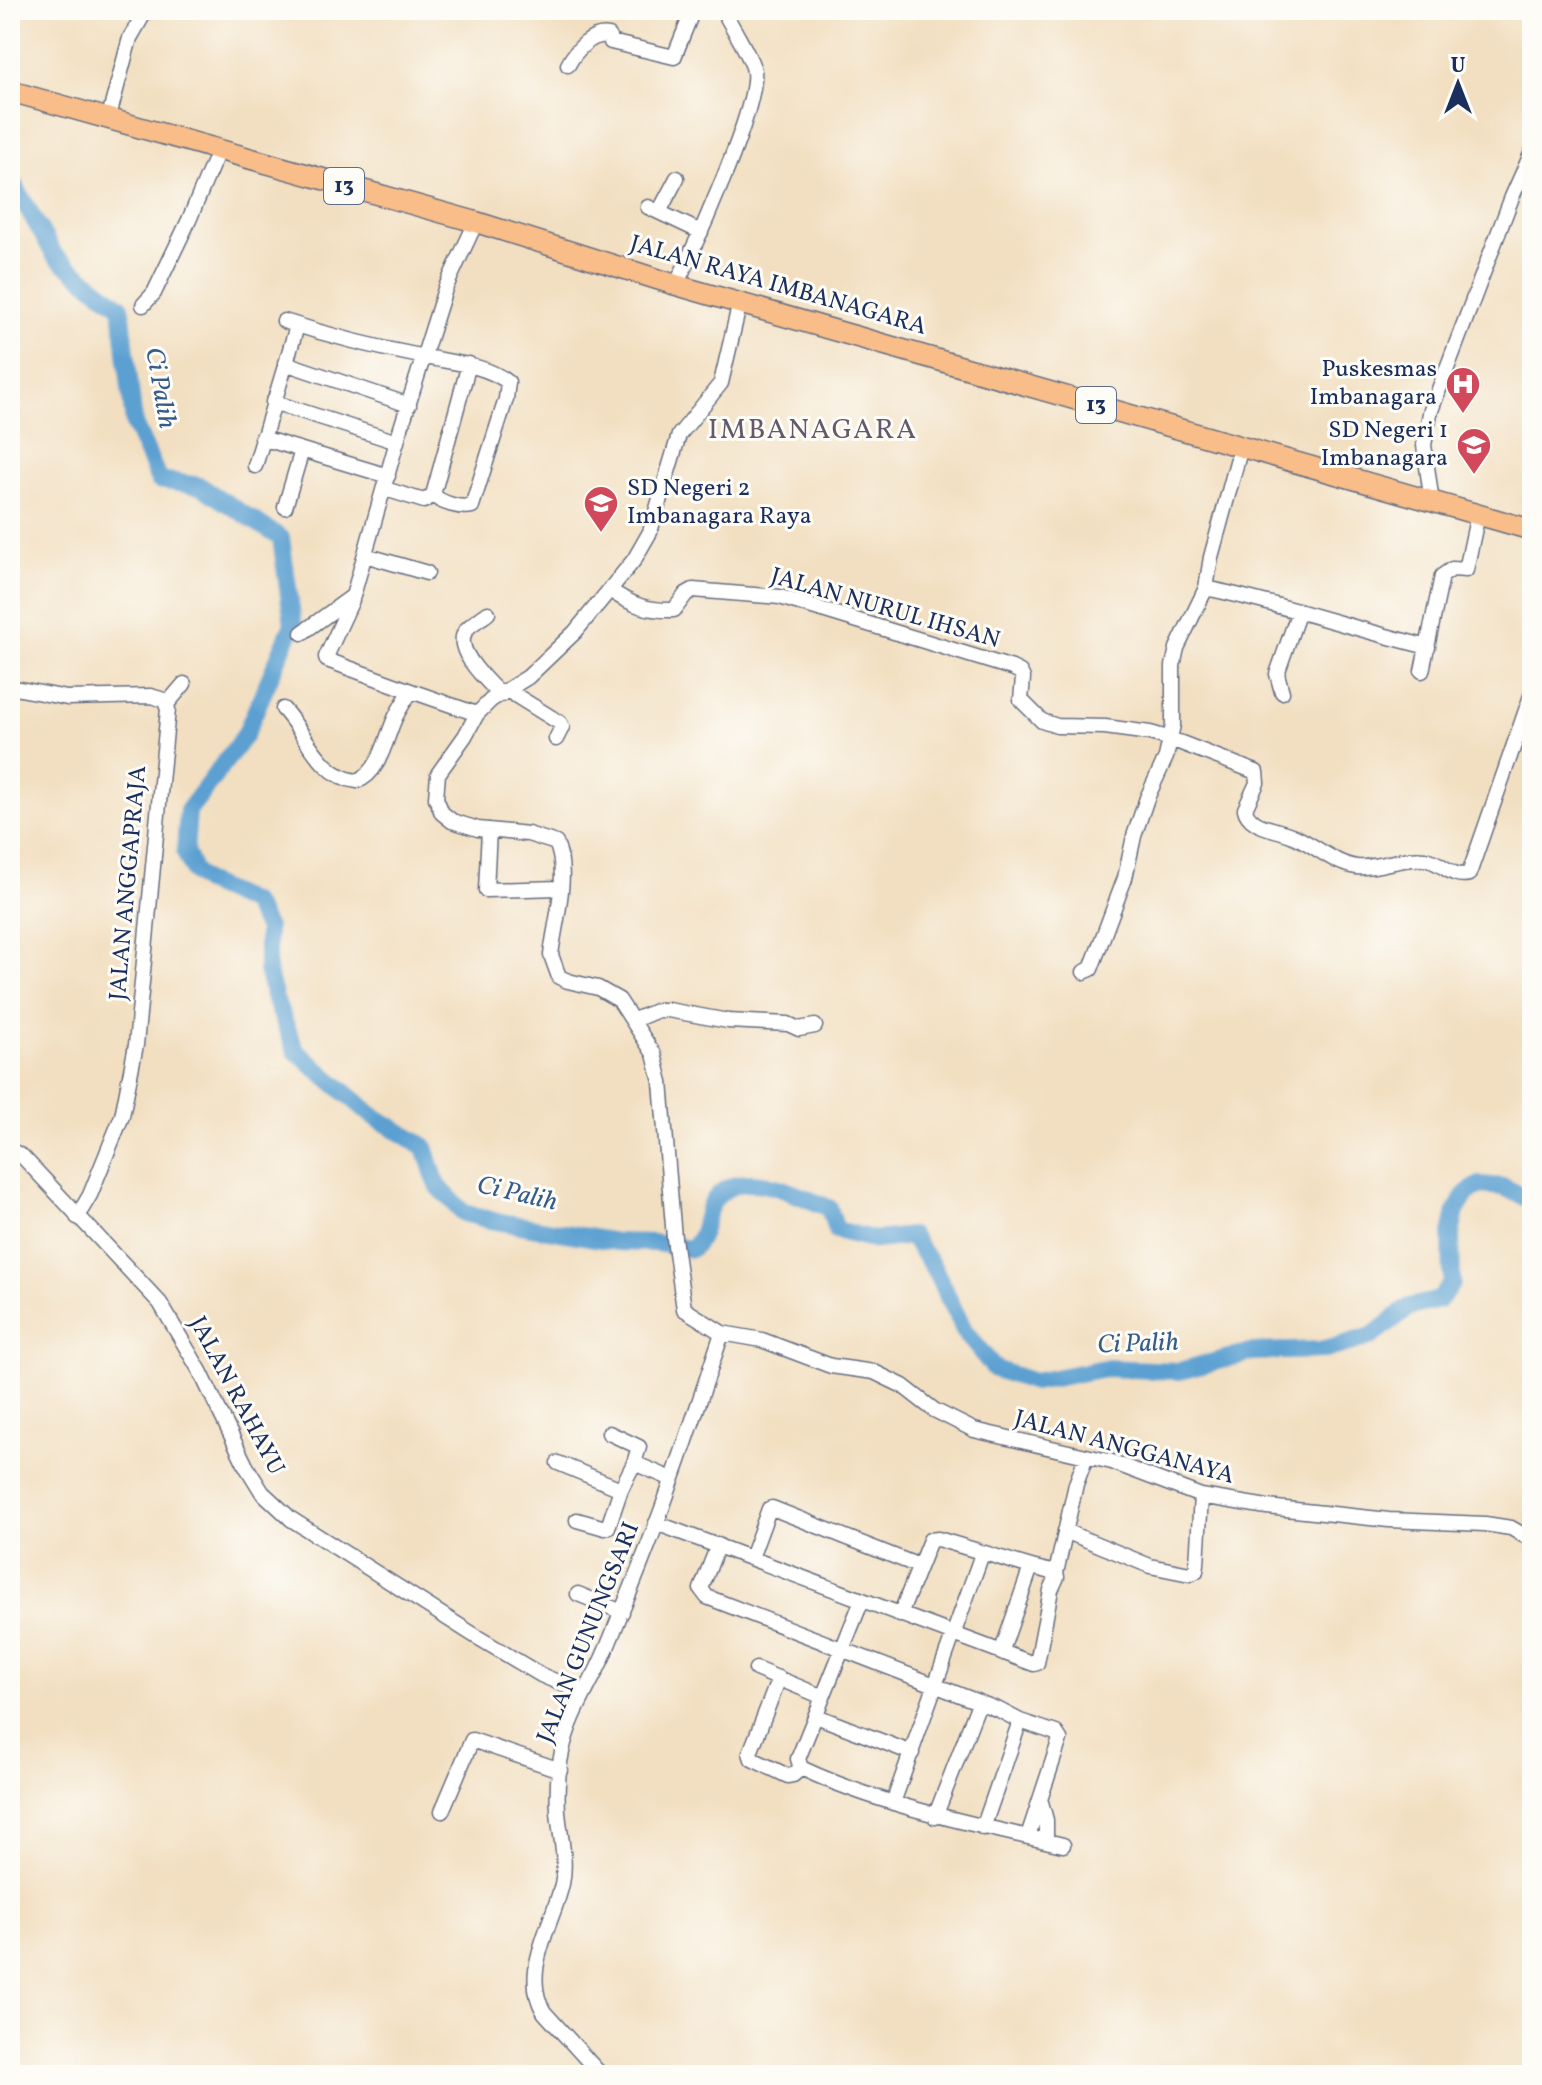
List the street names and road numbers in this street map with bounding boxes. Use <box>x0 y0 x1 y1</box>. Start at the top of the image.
road number: 13 <box>324 168 364 204</box>
street label: JALAN RAYA IMBANAGARA <box>626 227 930 345</box>
road number: 13 <box>1076 387 1116 423</box>
street label: JALAN NURUL IHSAN <box>766 560 1004 658</box>
street label: JALAN ANGGAPRAJA <box>102 764 156 1002</box>
street label: JALAN RAHAYU <box>180 1311 292 1481</box>
street label: JALAN ANGGANAYA <box>1010 1402 1238 1494</box>
street label: JALAN GUNUNGSARI <box>529 1517 649 1749</box>

